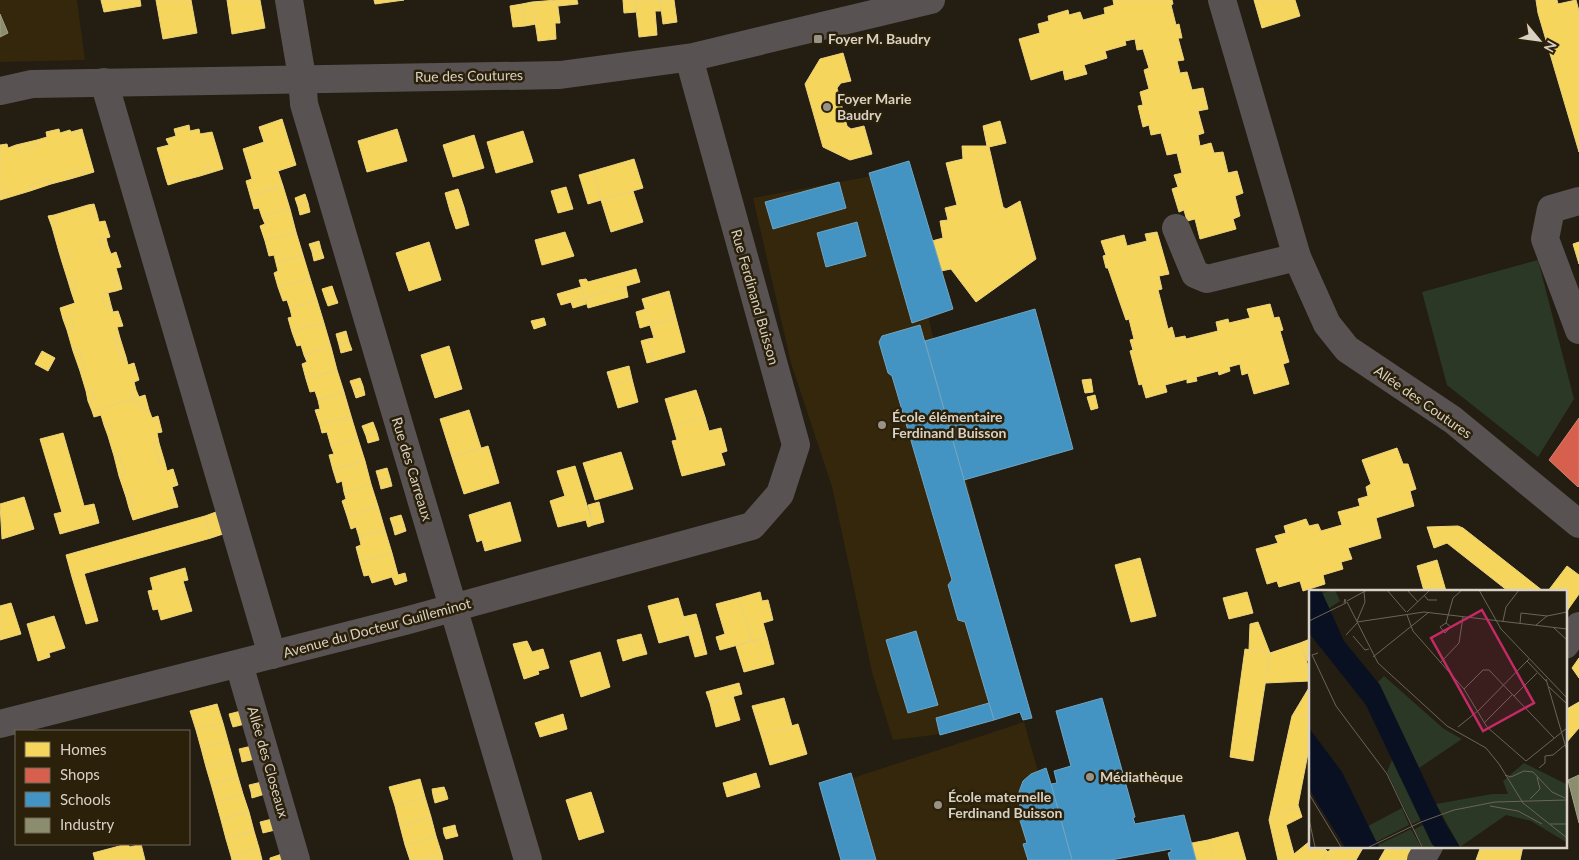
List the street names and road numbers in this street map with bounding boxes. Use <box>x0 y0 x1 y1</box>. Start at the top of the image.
street label: Rue des Coutures <box>415 66 523 85</box>
street label: Rue Ferdinand Buisson <box>728 227 783 366</box>
street label: Allée des Coutures <box>1371 362 1475 442</box>
street label: Rue des Carreaux <box>389 415 436 523</box>
street label: Avenue du Docteur Guilleminot <box>281 594 473 661</box>
street label: Allée des Closeaux <box>244 704 293 820</box>

